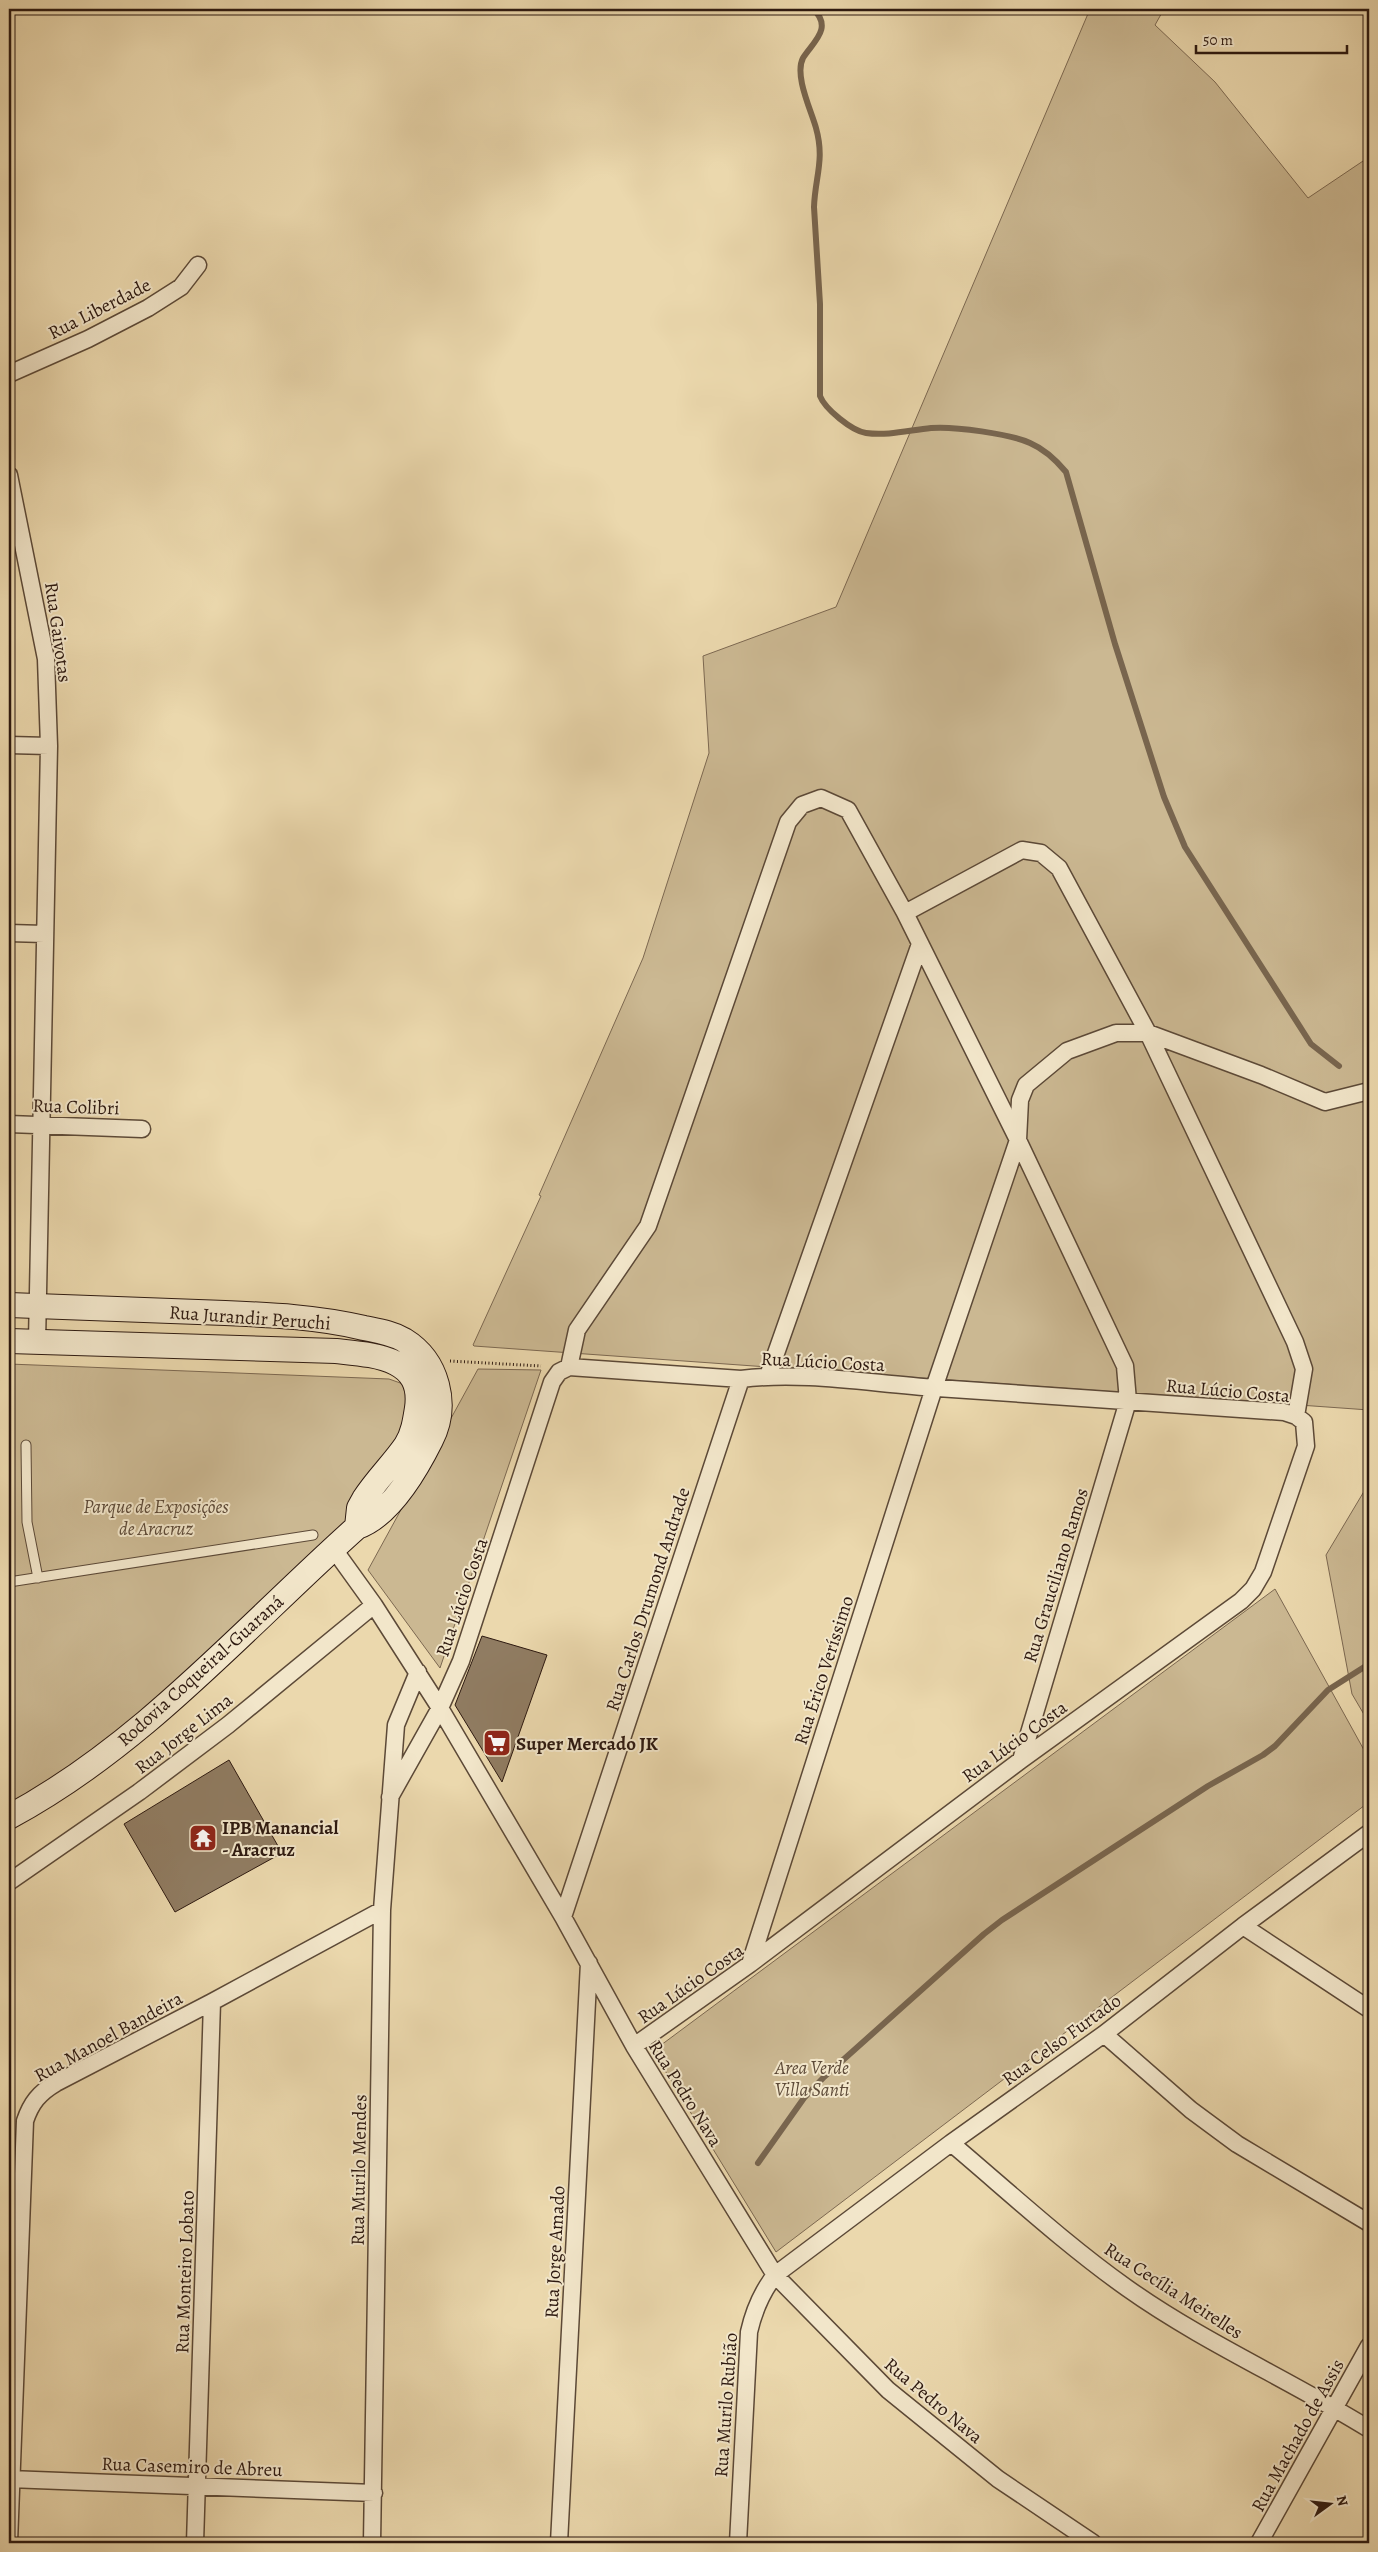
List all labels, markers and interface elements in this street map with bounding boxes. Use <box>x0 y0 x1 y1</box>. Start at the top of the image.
scale bar <box>1196 22 1347 54</box>
text: 50 m <box>1203 30 1233 50</box>
street label: Rua Liberdade <box>44 272 155 346</box>
street label: Rua Gaivotas <box>38 580 78 684</box>
street label: Rua Colibri <box>32 1092 120 1122</box>
street label: Rua Jurandir Peruchi <box>168 1299 332 1337</box>
street label: Rua Lúcio Costa <box>760 1346 886 1378</box>
street label: Rua Lúcio Costa <box>1165 1373 1291 1409</box>
street label: Rua Carlos Drumond Andrade <box>599 1484 696 1715</box>
street label: Rua Grauciliano Ramos <box>1017 1485 1095 1666</box>
park label: Parque de Exposições de Aracruz <box>83 1494 229 1542</box>
street label: Rua Lúcio Costa <box>429 1534 495 1660</box>
street label: Rodovia Coqueiral-Guaraná <box>112 1589 290 1753</box>
street label: Rua Érico Veríssimo <box>788 1592 860 1748</box>
street label: Rua Jorge Lima <box>129 1687 238 1780</box>
street label: Rua Lúcio Costa <box>957 1695 1073 1789</box>
supermarket icon: Super Mercado JK <box>482 1728 512 1758</box>
place label: Super Mercado JK <box>516 1731 658 1757</box>
place label: IPB Manancial - Aracruz <box>222 1815 339 1863</box>
temple icon: IPB Manancial - Aracruz <box>188 1823 218 1853</box>
street label: Rua Lúcio Costa <box>632 1937 749 2030</box>
street label: Rua Manoel Bandeira <box>30 1985 188 2089</box>
street label: Rua Celso Furtado <box>997 1988 1126 2092</box>
street label: Rua Pedro Nava <box>642 2035 728 2152</box>
park label: Area Verde Villa Santi <box>774 2055 849 2103</box>
street label: Rua Murilo Mendes <box>345 2094 373 2246</box>
street label: Rua Jorge Amado <box>539 2185 571 2319</box>
street label: Rua Monteiro Lobato <box>169 2190 201 2354</box>
street label: Rua Cecília Meirelles <box>1099 2236 1248 2345</box>
street label: Rua Murilo Rubião <box>708 2332 744 2478</box>
street label: Rua Pedro Nava <box>879 2352 988 2450</box>
street label: Rua Machado de Assis <box>1245 2354 1351 2517</box>
street label: Rua Casemiro de Abreu <box>101 2451 284 2483</box>
north arrow <box>1306 2480 1356 2530</box>
text: N <box>1332 2493 1353 2508</box>

